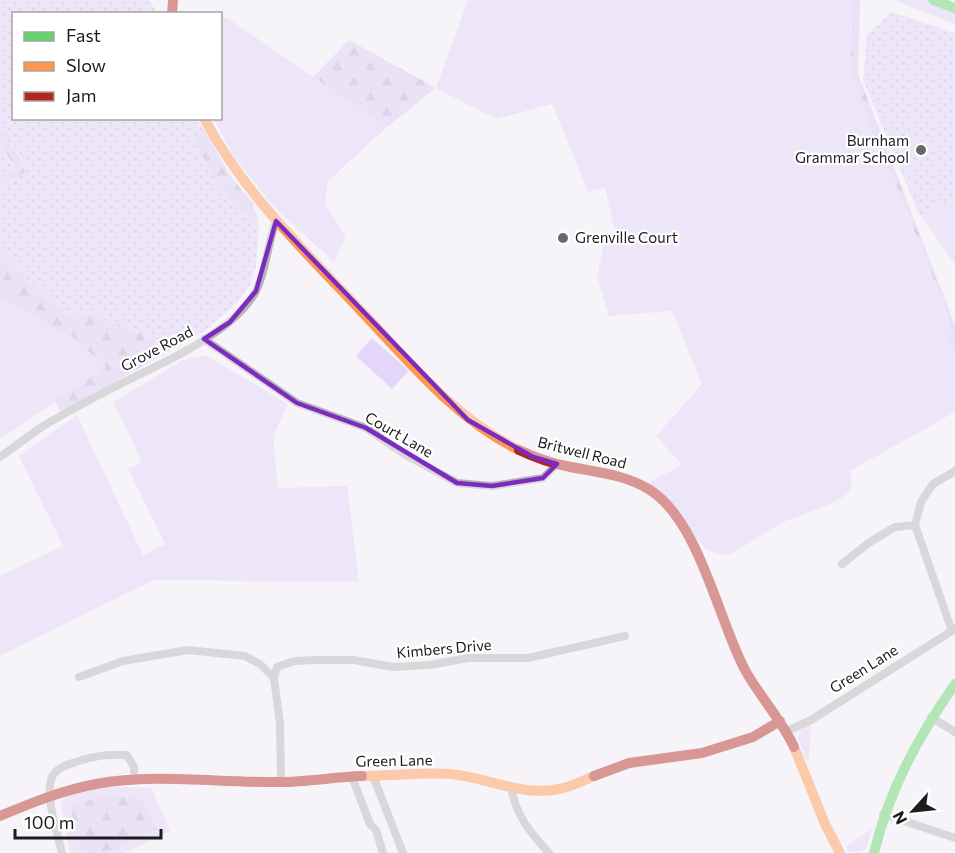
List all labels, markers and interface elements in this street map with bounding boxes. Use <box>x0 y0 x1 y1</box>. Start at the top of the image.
legend <box>12 12 222 120</box>
text: Fast <box>66 24 101 46</box>
text: Slow <box>66 54 106 76</box>
text: Jam <box>66 84 96 106</box>
place label: Burnham Grammar School <box>795 131 909 166</box>
marker: Burnham Grammar School <box>914 143 928 157</box>
place label: Grenville Court <box>575 228 678 246</box>
marker: Grenville Court <box>556 231 570 245</box>
street label: Grove Road <box>118 322 195 375</box>
street label: Court Lane <box>362 407 437 461</box>
street label: Britwell Road <box>536 432 628 472</box>
street label: Kimbers Drive <box>396 635 492 661</box>
street label: Green Lane <box>826 640 901 696</box>
street label: Green Lane <box>355 750 433 770</box>
north arrow <box>883 781 943 841</box>
scale bar <box>15 802 160 840</box>
text: N <box>888 808 910 828</box>
text: 100 m <box>24 811 74 833</box>

